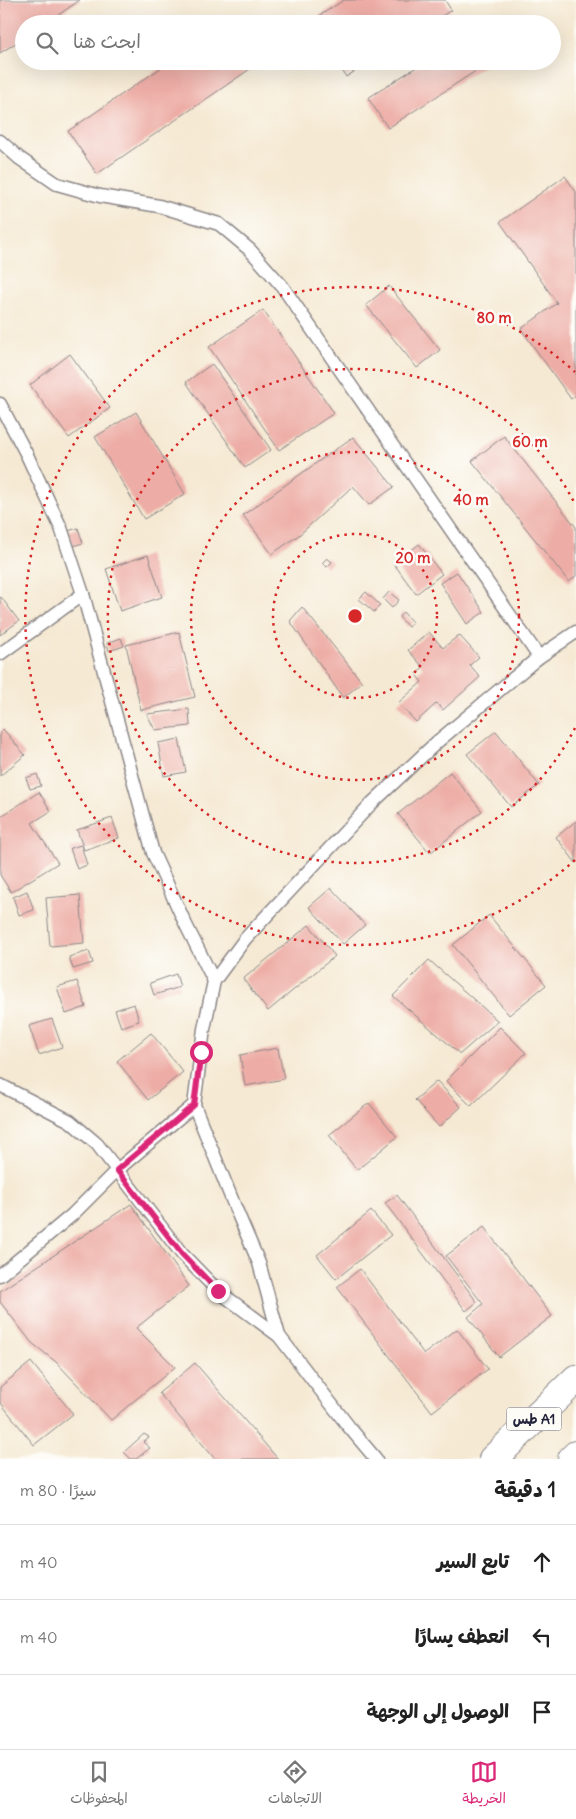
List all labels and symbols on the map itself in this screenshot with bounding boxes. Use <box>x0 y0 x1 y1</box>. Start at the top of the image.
text: 80 m <box>476 308 512 327</box>
text: 60 m <box>512 432 548 451</box>
text: 40 m <box>453 490 489 509</box>
text: 20 m <box>396 548 430 567</box>
centre of rings <box>346 607 364 625</box>
route start <box>190 1041 213 1064</box>
route end <box>207 1280 230 1303</box>
road number: طس A1 <box>506 1408 562 1430</box>

